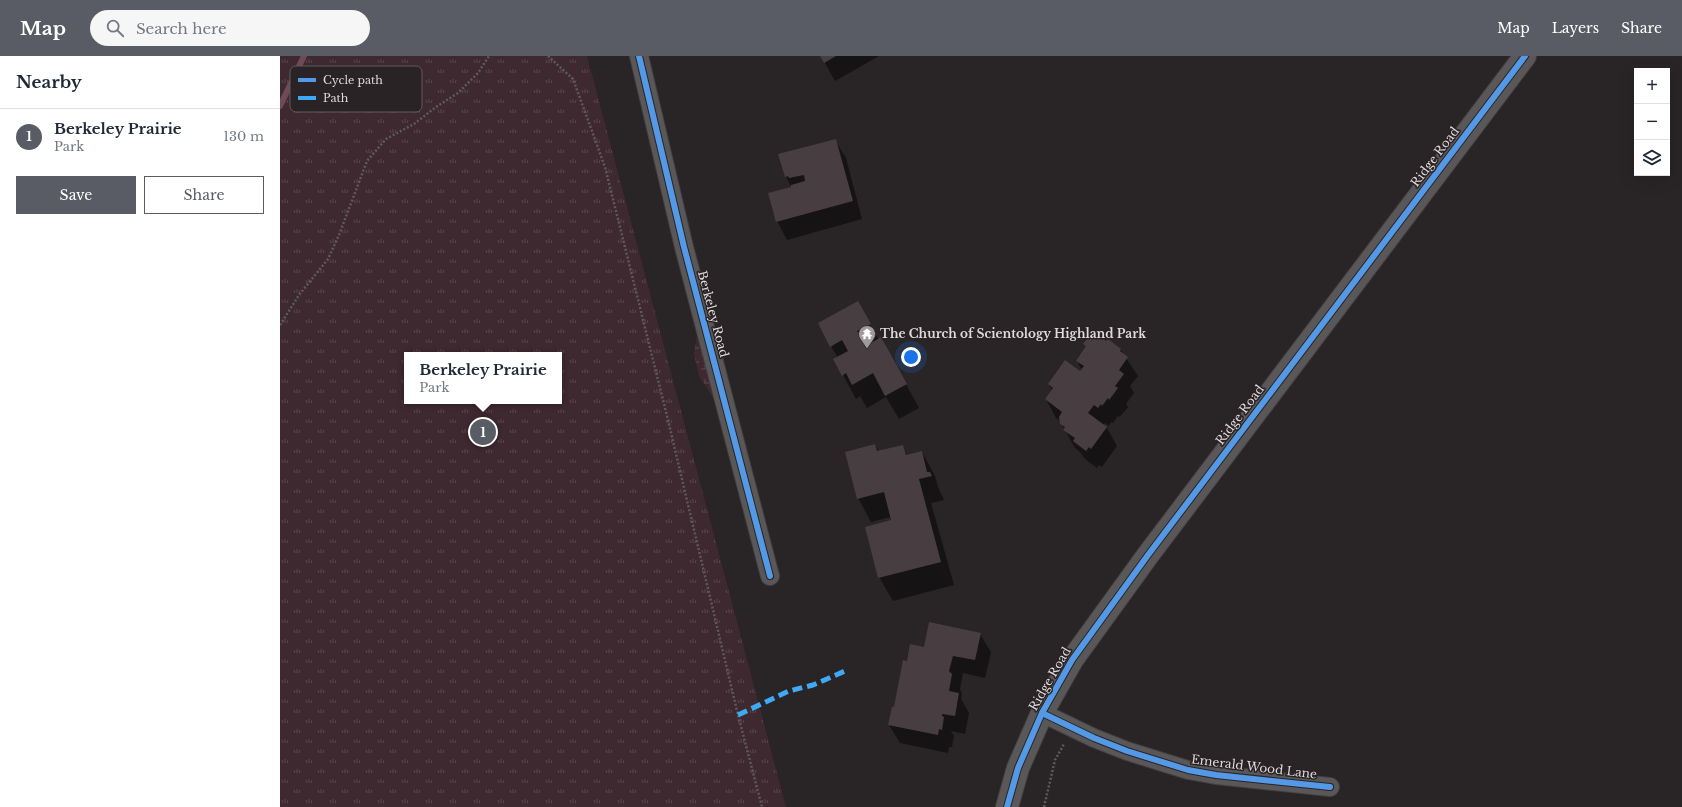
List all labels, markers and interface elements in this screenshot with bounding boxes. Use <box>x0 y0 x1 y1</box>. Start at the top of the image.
search box <box>90 10 370 46</box>
text: Map <box>20 17 66 40</box>
icon: search <box>104 17 126 39</box>
text: Search here <box>136 19 227 38</box>
text: Map <box>1497 19 1530 37</box>
text: Layers <box>1552 19 1599 37</box>
text: Share <box>1621 19 1662 37</box>
legend <box>290 66 422 112</box>
map controls <box>1634 68 1670 176</box>
button: + <box>1634 68 1670 104</box>
text: Nearby <box>16 72 82 93</box>
text: Cycle path <box>323 73 383 87</box>
text: Path <box>323 91 349 105</box>
button: − <box>1634 104 1670 140</box>
text: Berkeley Prairie <box>54 119 182 138</box>
street label: Ridge Road <box>1407 124 1462 190</box>
text: 1 <box>26 128 32 145</box>
text: 130 m <box>223 128 264 145</box>
text: Park <box>54 138 84 155</box>
button: layers <box>1634 140 1670 176</box>
button: Save <box>16 176 136 214</box>
button: Share <box>144 176 264 214</box>
street label: Berkeley Road <box>695 269 732 359</box>
temple icon: The Church of Scientology Highland Park <box>857 324 877 349</box>
place label: The Church of Scientology Highland Park <box>880 326 1147 341</box>
your location <box>901 347 921 367</box>
popup <box>404 352 562 404</box>
text: Berkeley Prairie <box>419 360 547 379</box>
text: Park <box>419 379 449 396</box>
street label: Ridge Road <box>1212 382 1267 448</box>
pin: 1 <box>470 417 496 447</box>
street label: Ridge Road <box>1025 644 1074 713</box>
street label: Emerald Wood Lane <box>1190 751 1318 782</box>

